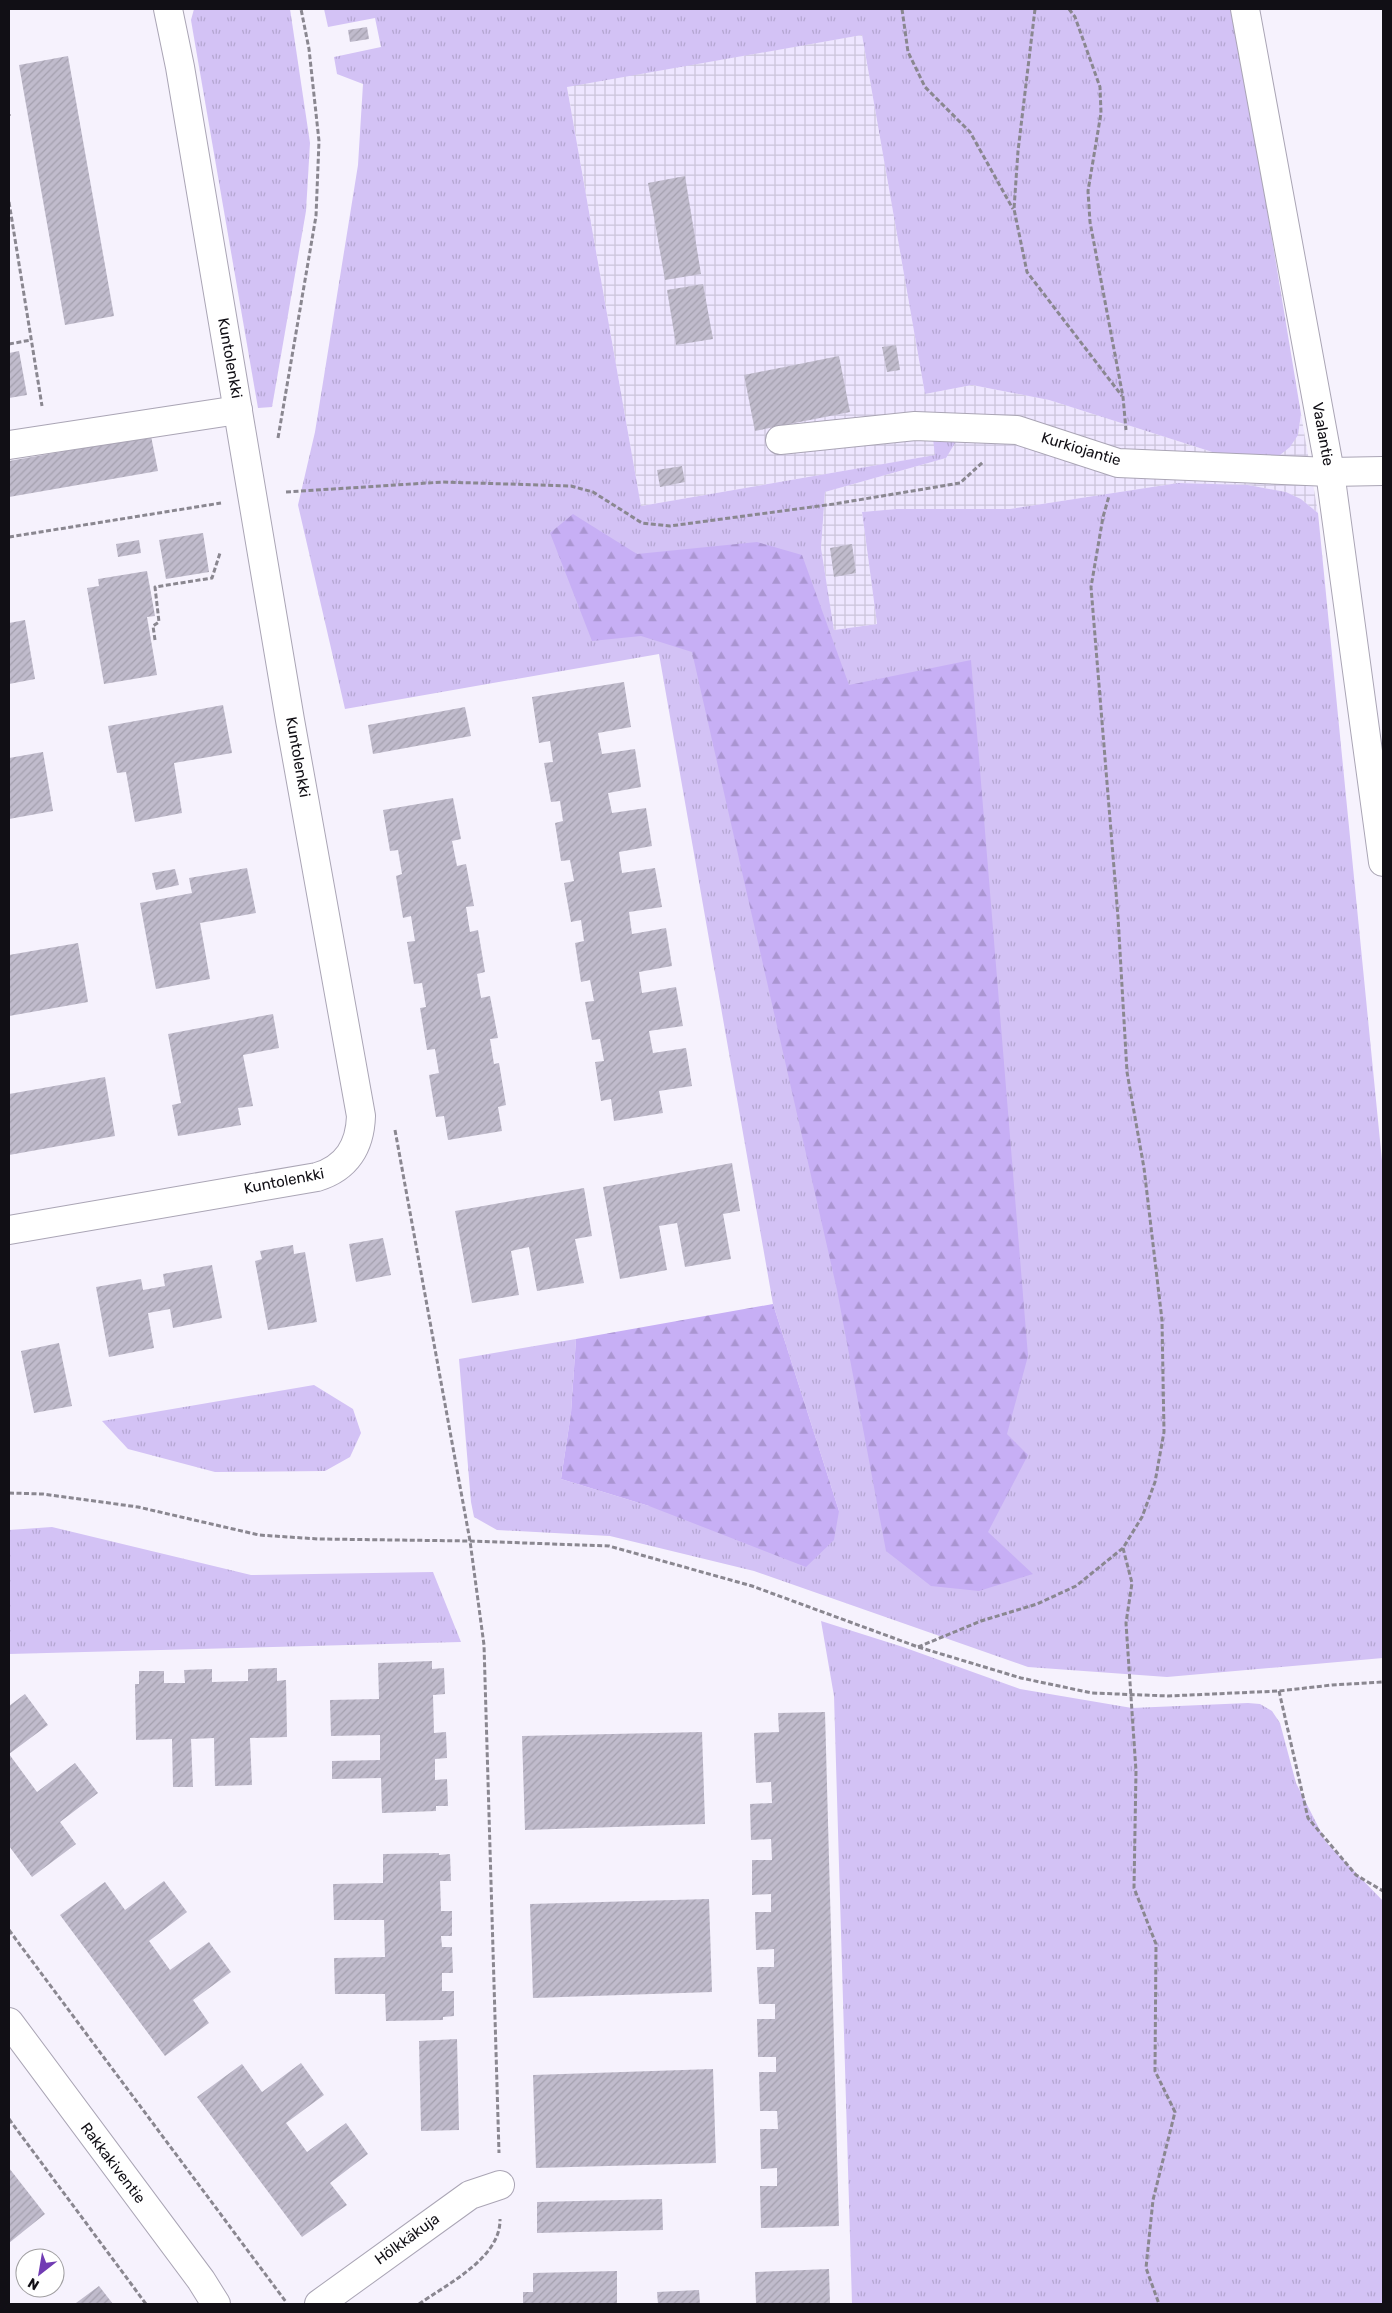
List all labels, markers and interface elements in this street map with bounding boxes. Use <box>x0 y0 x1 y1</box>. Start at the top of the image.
street label: Kuntolenkki <box>214 316 246 400</box>
street label: Vaalantie <box>1309 401 1337 467</box>
street label: Kurkiojantie <box>1039 428 1123 470</box>
street label: Kuntolenkki <box>282 715 314 799</box>
street label: Kuntolenkki <box>242 1164 326 1198</box>
street label: Rakkakiventie <box>77 2119 149 2207</box>
street label: Hölkkäkuja <box>371 2210 443 2268</box>
north arrow <box>15 2248 65 2298</box>
text: N <box>25 2274 42 2294</box>

